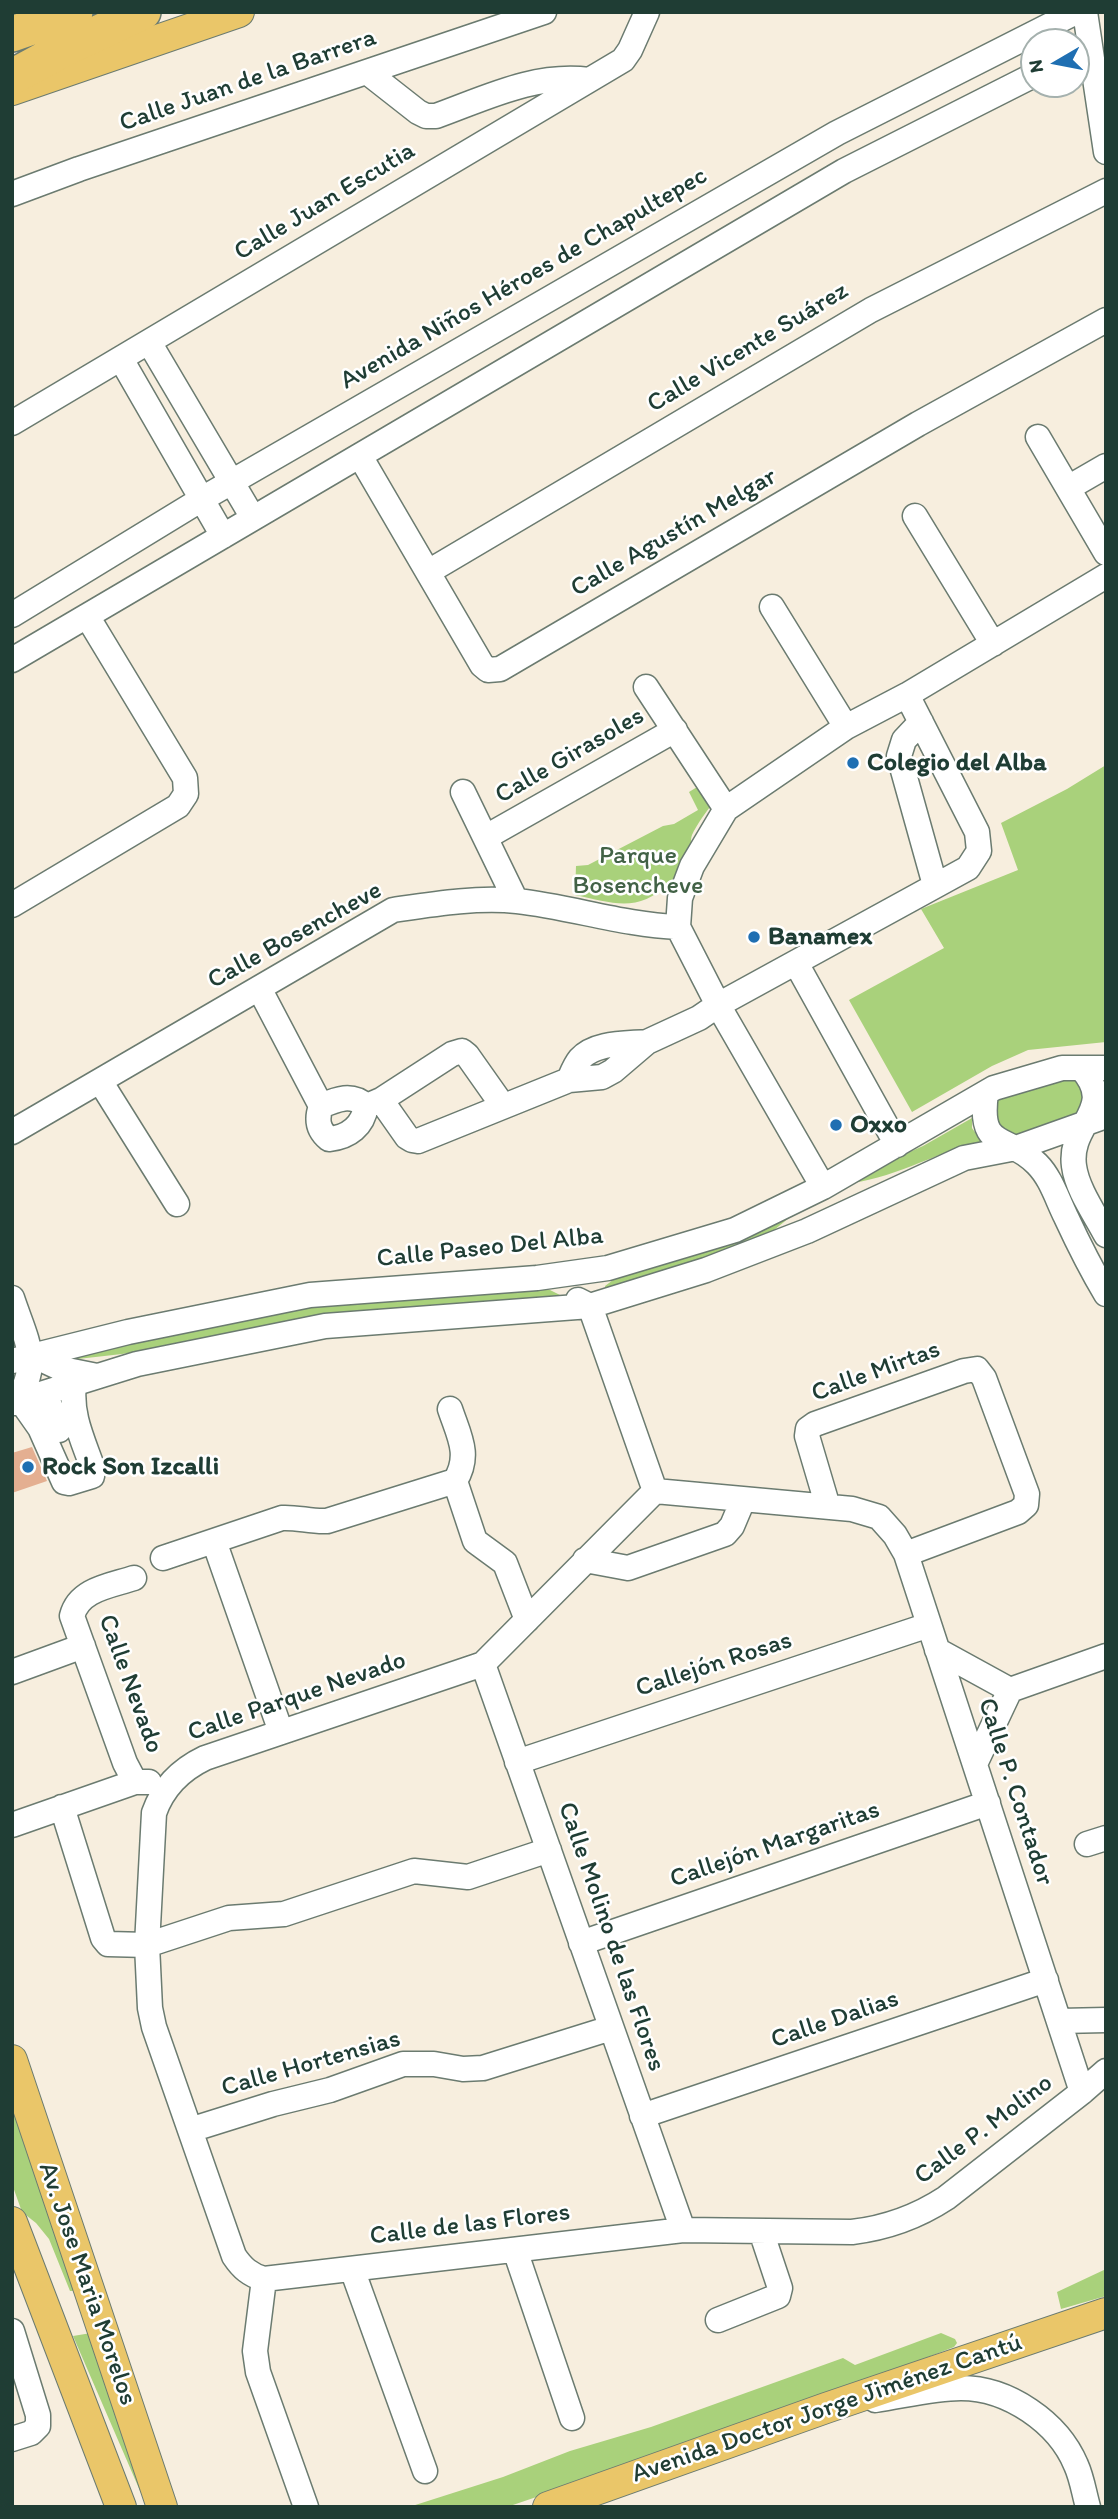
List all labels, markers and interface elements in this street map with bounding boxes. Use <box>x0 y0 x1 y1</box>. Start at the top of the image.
street label: Calle Juan de la Barrera <box>116 22 380 140</box>
north arrow <box>1020 28 1090 98</box>
text: N <box>1023 58 1048 75</box>
street label: Calle Juan Escutia <box>229 136 421 268</box>
street label: Avenida Niños Héroes de Chapultepec <box>335 161 713 397</box>
street label: Calle Vicente Suárez <box>642 276 854 420</box>
street label: Calle Agustín Melgar <box>565 461 783 605</box>
street label: Calle Girasoles <box>490 701 650 811</box>
place label: Colegio del Alba <box>867 747 1047 779</box>
marker: Colegio del Alba <box>845 755 861 771</box>
park label: Parque Bosencheve <box>572 840 704 902</box>
street label: Calle Bosencheve <box>203 875 387 997</box>
place label: Banamex <box>768 921 872 953</box>
marker: Banamex <box>746 929 762 945</box>
place label: Oxxo <box>850 1109 907 1141</box>
marker: Oxxo <box>828 1117 844 1133</box>
street label: Calle Paseo Del Alba <box>375 1221 605 1275</box>
street label: Calle Mirtas <box>807 1334 945 1410</box>
place label: Rock Son Izcalli <box>42 1451 219 1483</box>
marker: Rock Son Izcalli <box>20 1459 36 1475</box>
street label: Calle Nevado <box>91 1610 169 1758</box>
street label: Callejón Rosas <box>632 1625 796 1705</box>
street label: Calle Parque Nevado <box>184 1645 410 1749</box>
street label: Calle P. Contador <box>970 1694 1060 1890</box>
street label: Callejón Margaritas <box>666 1794 884 1896</box>
street label: Calle Molino de las Flores <box>550 1798 672 2076</box>
street label: Calle Dalias <box>767 1984 903 2056</box>
street label: Calle Hortensias <box>218 2024 404 2104</box>
street label: Calle P. Molino <box>909 2068 1059 2192</box>
street label: Av. Jose Maria Morelos <box>31 2158 143 2410</box>
street label: Calle de las Flores <box>368 2197 572 2253</box>
street label: Avenida Doctor Jorge Jiménez Cantú <box>628 2327 1026 2491</box>

